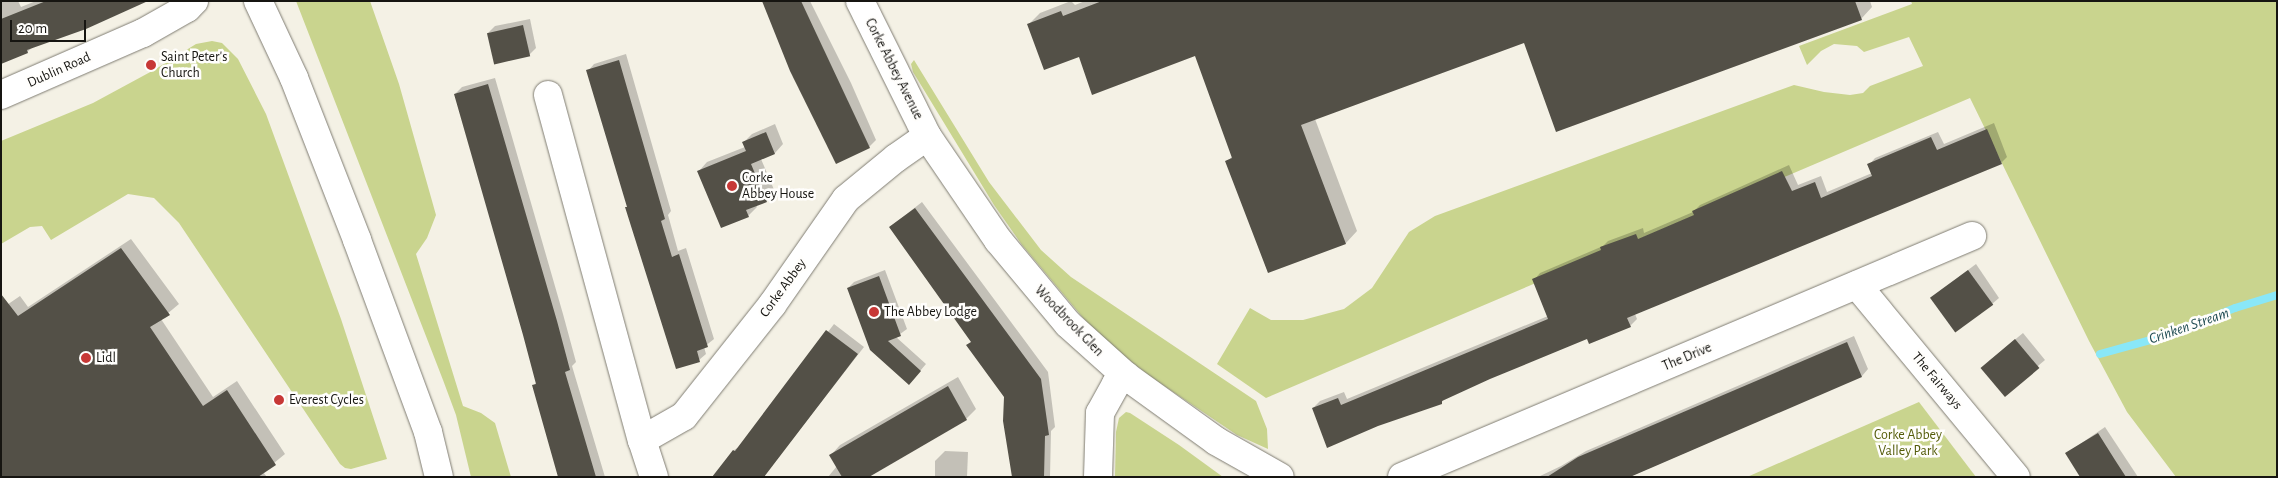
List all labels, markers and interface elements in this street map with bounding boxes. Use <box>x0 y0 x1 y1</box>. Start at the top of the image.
scale bar <box>12 10 89 42</box>
street label: Corke Abbey Avenue <box>861 16 927 122</box>
text: 20 m <box>18 21 47 36</box>
street label: Dublin Road <box>25 49 93 91</box>
place label: Saint Peter's Church <box>161 49 227 82</box>
marker: Saint Peter's Church <box>145 59 157 71</box>
place label: Corke Abbey House <box>742 170 814 202</box>
marker: Corke Abbey House <box>726 180 738 192</box>
street label: Corke Abbey <box>756 256 810 320</box>
street label: Woodbrook Glen <box>1031 282 1107 360</box>
place label: The Abbey Lodge <box>884 304 977 320</box>
water label: Crinken Stream <box>2147 304 2231 348</box>
marker: The Abbey Lodge <box>868 306 880 318</box>
street label: The Drive <box>1660 339 1714 375</box>
street label: The Fairways <box>1908 349 1966 413</box>
place label: Lidl <box>96 350 116 366</box>
marker: Lidl <box>80 352 92 364</box>
place label: Everest Cycles <box>289 392 364 408</box>
marker: Everest Cycles <box>273 394 285 406</box>
park label: Corke Abbey Valley Park <box>1874 427 1942 460</box>

